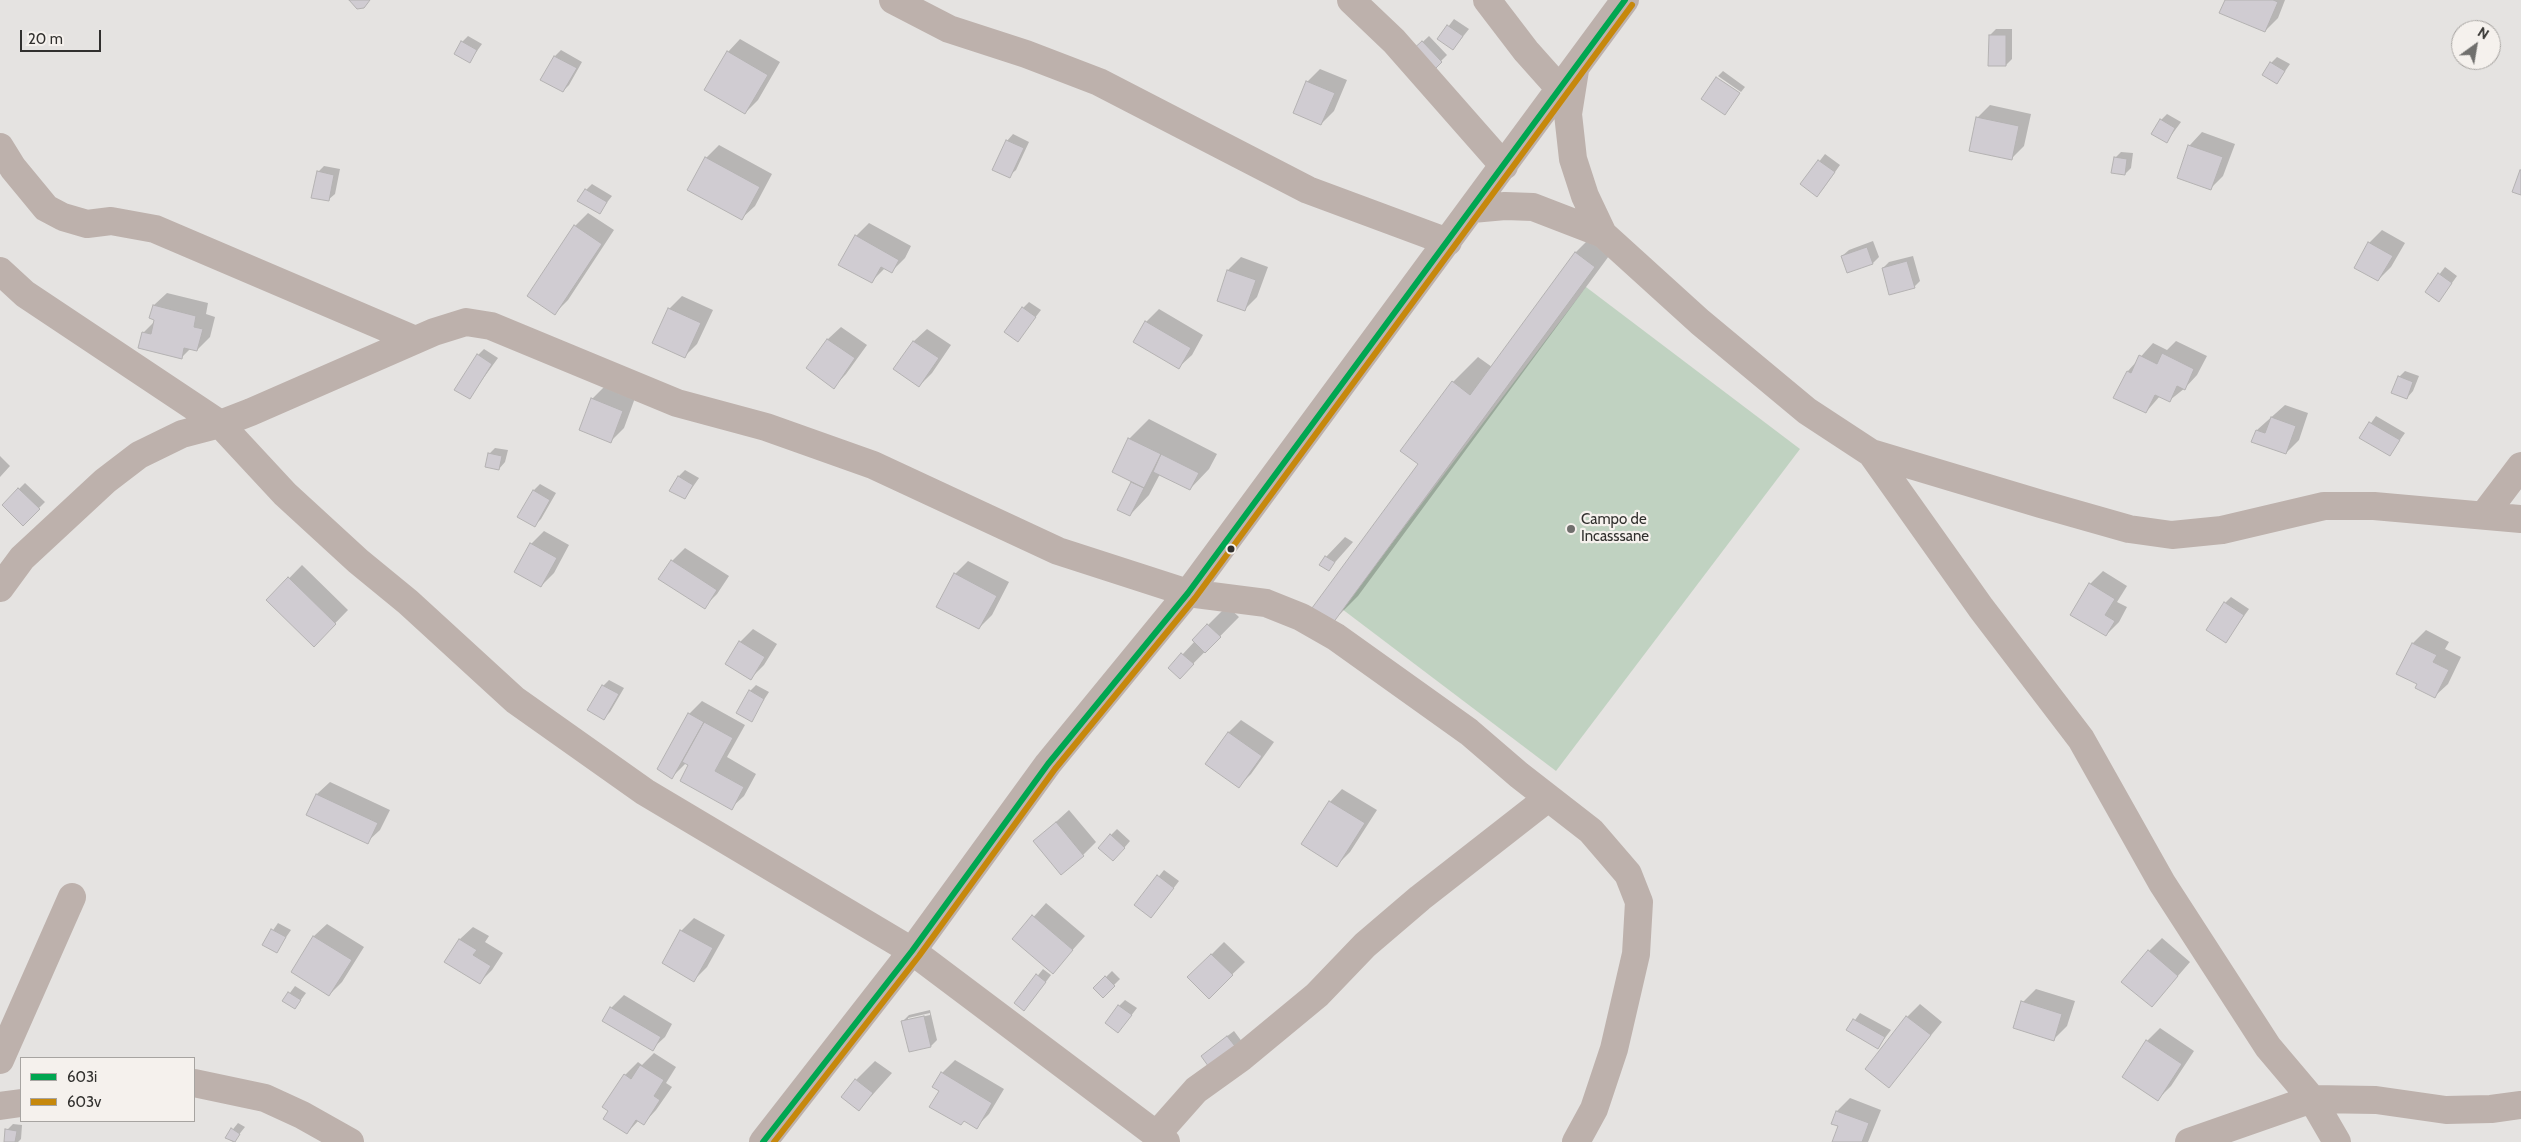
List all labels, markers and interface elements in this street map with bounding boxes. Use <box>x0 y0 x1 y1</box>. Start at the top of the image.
scale bar <box>22 20 104 52</box>
north arrow <box>2451 20 2501 70</box>
text: N <box>2474 23 2492 43</box>
text: 20 m <box>28 30 63 48</box>
place label: Campo de Incasssane <box>1581 511 1649 546</box>
marker: Campo de Incasssane <box>1565 523 1577 535</box>
unlabelled marker <box>1226 544 1236 554</box>
legend <box>20 1057 195 1122</box>
text: 603i <box>67 1068 97 1086</box>
text: 603v <box>67 1093 102 1111</box>

